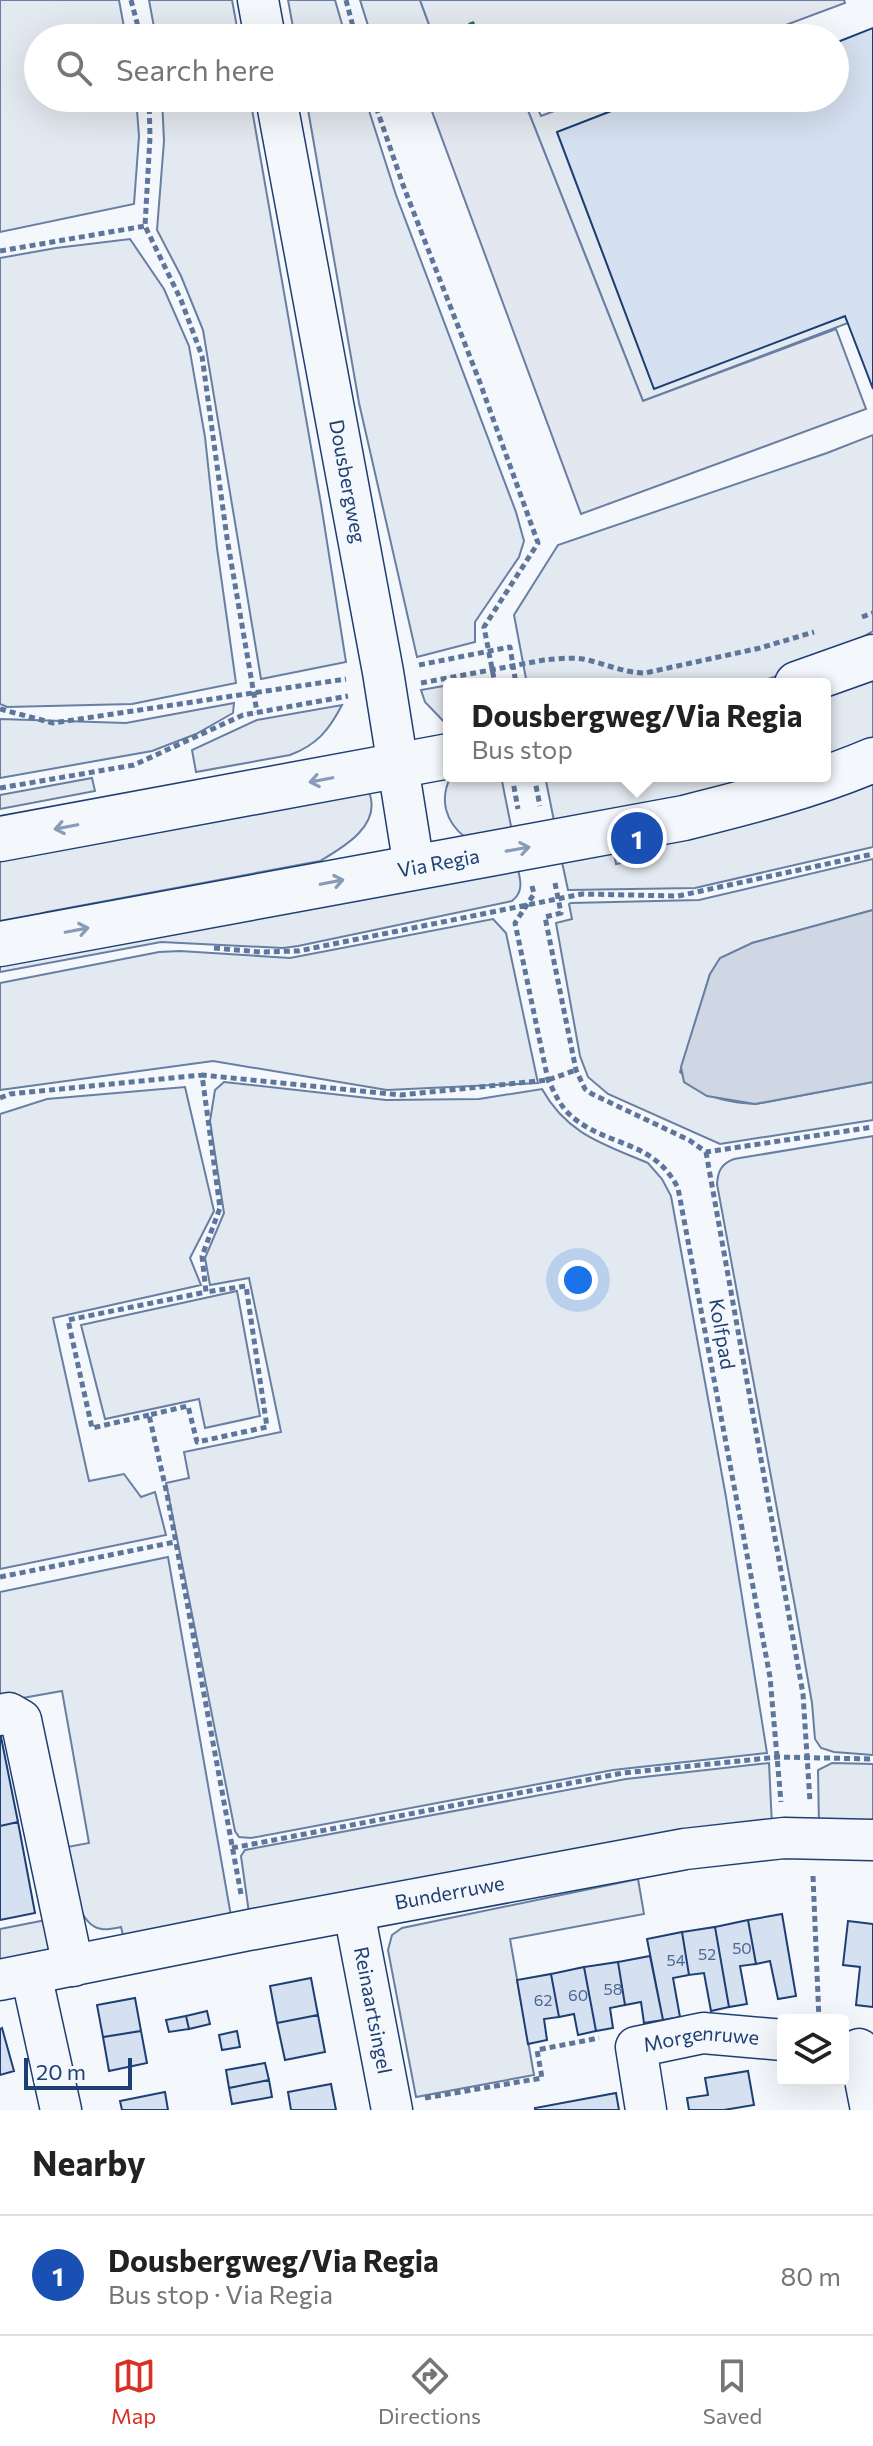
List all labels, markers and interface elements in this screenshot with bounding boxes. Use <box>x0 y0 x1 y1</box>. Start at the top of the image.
search box <box>24 24 849 112</box>
icon: search <box>52 46 96 90</box>
text: Search here <box>116 50 275 87</box>
street label: Dousbergweg <box>325 417 372 545</box>
popup <box>443 678 831 782</box>
text: Dousbergweg/Via Regia <box>472 696 802 733</box>
text: Bus stop <box>472 733 573 764</box>
one-way arrow <box>309 773 335 788</box>
pin: 1 <box>611 808 663 868</box>
one-way arrow <box>53 821 79 836</box>
one-way arrow <box>505 840 530 855</box>
street label: Via Regia <box>395 843 481 882</box>
one-way arrow <box>319 874 344 889</box>
one-way arrow <box>63 922 89 937</box>
your location <box>558 1260 598 1300</box>
street label: Kolfpad <box>705 1297 741 1371</box>
street label: Bunderruwe <box>393 1870 506 1914</box>
house number: 50 <box>732 1938 752 1957</box>
street label: Reinaartsingel <box>350 1944 398 2076</box>
house number: 52 <box>698 1944 716 1963</box>
house number: 54 <box>667 1950 686 1969</box>
house number: 58 <box>604 1979 622 1998</box>
house number: 60 <box>568 1985 588 2004</box>
house number: 62 <box>534 1990 552 2009</box>
map controls <box>777 2014 849 2086</box>
button: layers <box>777 2014 849 2086</box>
street label: Morgenruwe <box>641 2020 760 2056</box>
scale bar <box>24 2054 132 2090</box>
text: 20 m <box>36 2058 86 2085</box>
text: Nearby <box>32 2141 146 2183</box>
text: Dousbergweg/Via Regia <box>108 2241 439 2278</box>
text: 1 <box>52 2260 64 2291</box>
text: 80 m <box>781 2260 841 2291</box>
text: Bus stop · Via Regia <box>108 2278 333 2309</box>
tab: Map <box>111 2354 156 2429</box>
tab: Directions <box>378 2354 481 2429</box>
tab: Saved <box>703 2354 762 2429</box>

